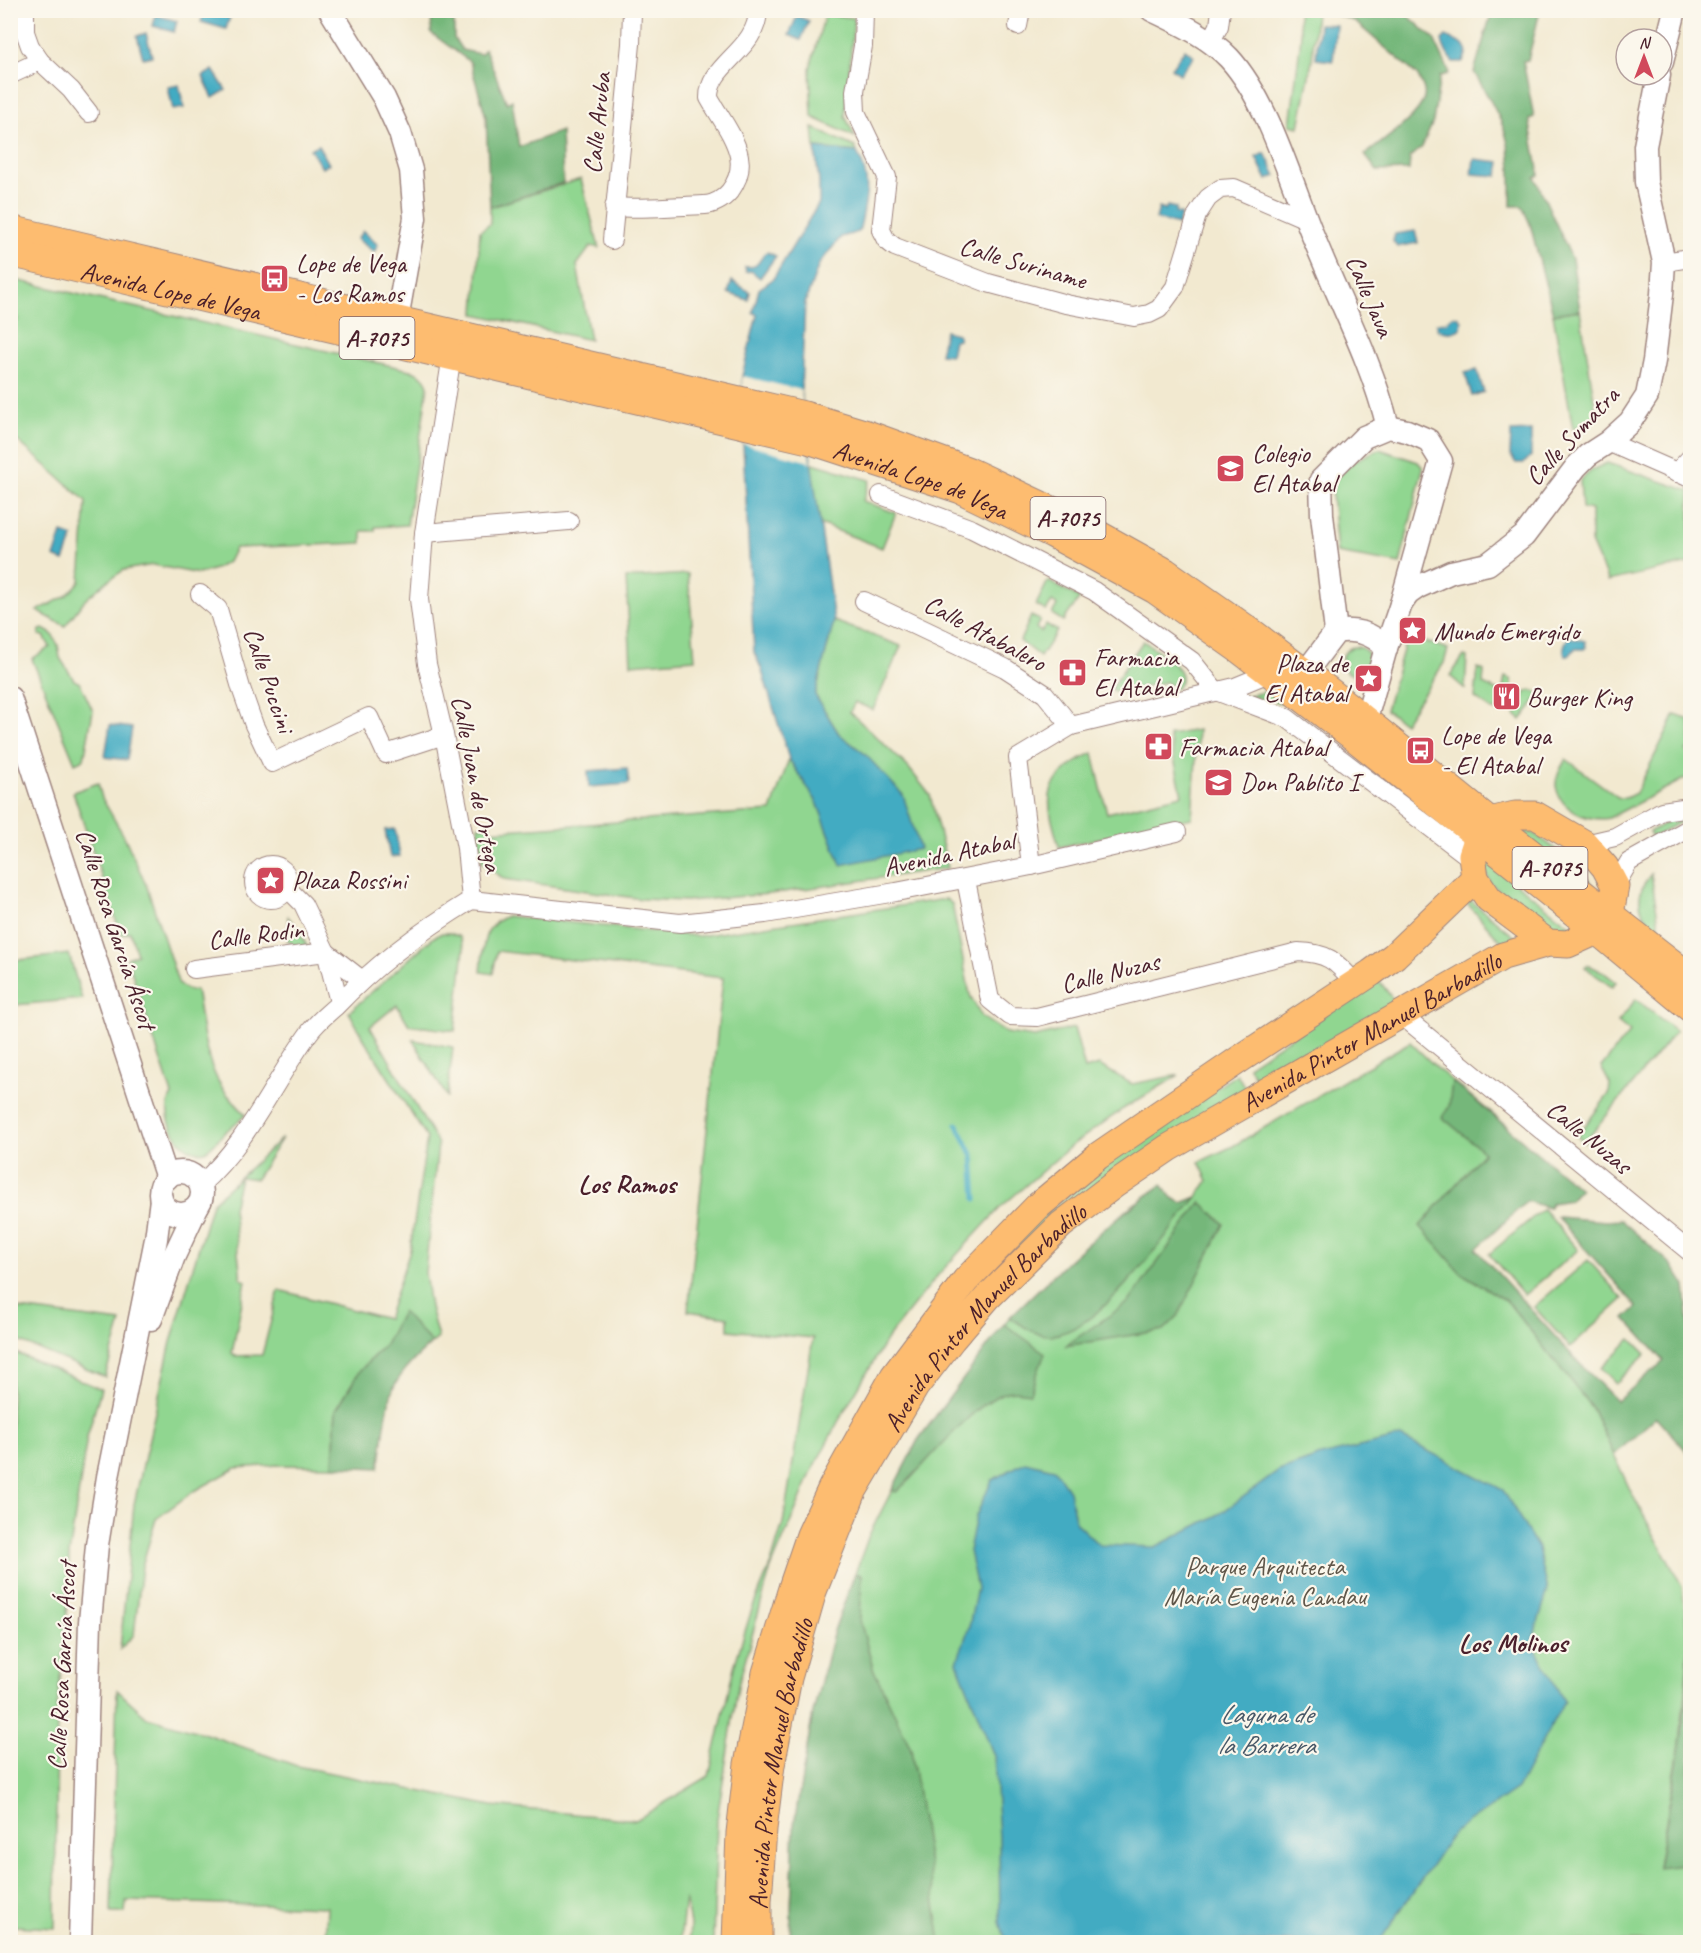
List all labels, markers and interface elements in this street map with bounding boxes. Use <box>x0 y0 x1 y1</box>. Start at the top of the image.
north arrow <box>1614 27 1674 87</box>
text: N <box>1639 33 1652 53</box>
street label: Calle Aruba <box>575 69 619 175</box>
street label: Calle Suriname <box>956 229 1092 297</box>
place label: Lope de Vega - Los Ramos <box>296 247 407 310</box>
street label: Calle Java <box>1338 250 1403 343</box>
street label: Avenida Lope de Vega <box>77 254 265 328</box>
bus stop icon: Lope de Vega - Los Ramos <box>259 262 291 294</box>
road number: A-7075 <box>340 317 415 359</box>
street label: Calle Sumatra <box>1518 378 1627 492</box>
street label: Avenida Lope de Vega <box>829 433 1015 527</box>
place label: Colegio El Atabal <box>1252 437 1340 500</box>
school or university icon: Colegio El Atabal <box>1215 452 1247 484</box>
road number: A-7075 <box>1030 497 1106 539</box>
street label: Calle Atabalero <box>918 587 1053 680</box>
place icon: Mundo Emergido <box>1397 615 1429 647</box>
place label: Mundo Emergido <box>1434 615 1582 648</box>
street label: Calle Puccini <box>236 623 303 740</box>
place label: Farmacia El Atabal <box>1094 641 1182 704</box>
place label: Plaza de El Atabal <box>1264 647 1353 710</box>
pharmacy icon: Farmacia El Atabal <box>1057 656 1089 688</box>
place icon: Plaza de El Atabal <box>1353 662 1385 694</box>
restaurant icon: Burger King <box>1490 681 1522 713</box>
place label: Burger King <box>1527 681 1633 714</box>
street label: Calle Juan de Ortega <box>444 693 511 877</box>
place label: Lope de Vega - El Atabal <box>1441 719 1552 782</box>
pharmacy icon: Farmacia Atabal <box>1142 731 1174 763</box>
place label: Farmacia Atabal <box>1179 731 1332 764</box>
bus stop icon: Lope de Vega - El Atabal <box>1404 734 1436 766</box>
school or university icon: Don Pablito I <box>1203 766 1235 798</box>
place label: Don Pablito I <box>1240 766 1364 799</box>
street label: Avenida Atabal <box>881 823 1022 884</box>
street label: Calle Rosa García Áscot <box>68 825 165 1037</box>
road number: A-7075 <box>1512 847 1588 889</box>
place icon: Plaza Rossini <box>255 864 287 896</box>
place label: Plaza Rossini <box>292 864 409 897</box>
street label: Calle Rodin <box>206 913 307 957</box>
street label: Avenida Pintor Manuel Barbadillo <box>1235 943 1509 1119</box>
street label: Calle Nuzas <box>1058 944 1165 1001</box>
street label: Calle Nuzas <box>1540 1093 1640 1183</box>
district label: Los Ramos <box>578 1167 678 1201</box>
street label: Avenida Pintor Manuel Barbadillo <box>876 1194 1094 1438</box>
park label: Parque Arquitecta María Eugenia Candau <box>1164 1550 1368 1613</box>
street label: Calle Rosa García Áscot <box>40 1557 84 1771</box>
street label: Avenida Pintor Manuel Barbadillo <box>742 1613 821 1909</box>
district label: Los Molinos <box>1459 1626 1570 1660</box>
water label: Laguna de la Barrera <box>1217 1697 1317 1762</box>

